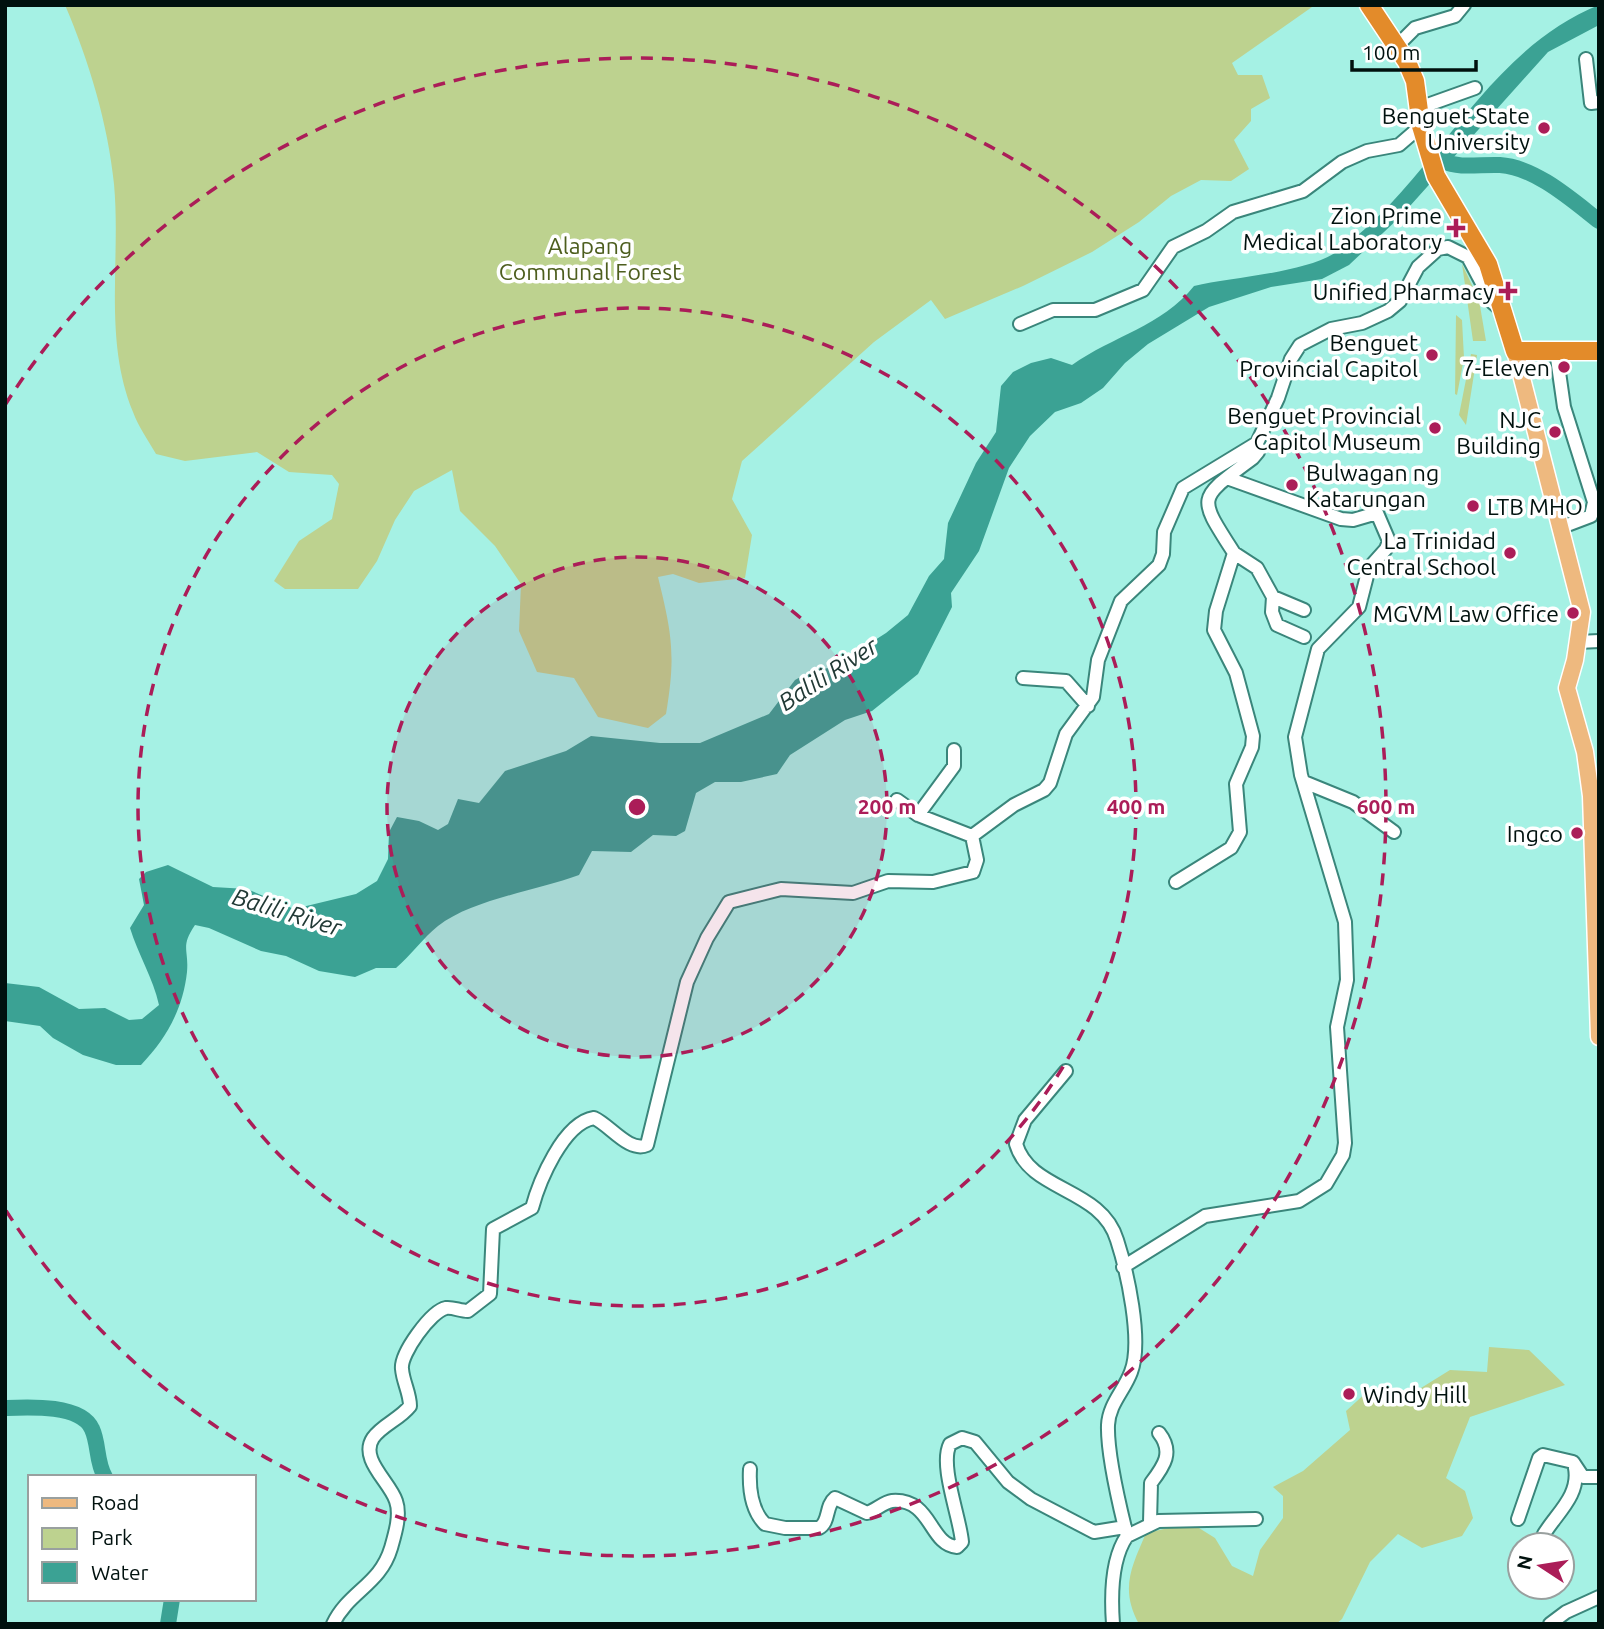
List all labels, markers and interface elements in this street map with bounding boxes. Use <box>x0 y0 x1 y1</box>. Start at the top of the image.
scale bar <box>1352 28 1476 72</box>
text: 100 m <box>1362 40 1420 64</box>
place label: Benguet State University <box>1382 103 1530 154</box>
marker: Benguet State University <box>1536 120 1552 136</box>
place label: Zion Prime Medical Laboratory <box>1243 203 1442 254</box>
marker: Zion Prime Medical Laboratory <box>1448 220 1464 236</box>
park label: Alapang Communal Forest <box>499 233 681 284</box>
place label: Unified Pharmacy <box>1313 279 1494 304</box>
marker: Unified Pharmacy <box>1500 283 1516 299</box>
place label: Benguet Provincial Capitol <box>1239 330 1418 381</box>
marker: Benguet Provincial Capitol <box>1424 347 1440 363</box>
place label: 7-Eleven <box>1462 355 1550 380</box>
marker: 7-Eleven <box>1556 359 1572 375</box>
place label: Benguet Provincial Capitol Museum <box>1227 403 1421 454</box>
place label: NJC Building <box>1456 407 1541 458</box>
marker: Benguet Provincial Capitol Museum <box>1427 420 1443 436</box>
marker: NJC Building <box>1547 424 1563 440</box>
place label: Bulwagan ng Katarungan <box>1306 460 1439 511</box>
marker: Bulwagan ng Katarungan <box>1284 477 1300 493</box>
place label: LTB MHO <box>1487 494 1583 519</box>
marker: LTB MHO <box>1465 498 1481 514</box>
place label: La Trinidad Central School <box>1346 528 1496 579</box>
marker: La Trinidad Central School <box>1502 545 1518 561</box>
place label: MGVM Law Office <box>1373 601 1559 626</box>
marker: MGVM Law Office <box>1565 605 1581 621</box>
water label: Balili River <box>774 632 883 716</box>
text: 200 m <box>858 794 916 818</box>
text: 400 m <box>1107 794 1165 818</box>
text: 600 m <box>1357 794 1415 818</box>
centre of rings <box>625 795 649 819</box>
place label: Ingco <box>1507 821 1563 846</box>
marker: Ingco <box>1569 825 1585 841</box>
water label: Balili River <box>229 883 345 942</box>
place label: Windy Hill <box>1363 1382 1467 1407</box>
marker: Windy Hill <box>1341 1386 1357 1402</box>
legend <box>28 1475 256 1601</box>
text: Road <box>91 1490 139 1514</box>
text: Park <box>91 1525 133 1549</box>
north arrow <box>1506 1531 1576 1601</box>
text: N <box>1512 1553 1537 1572</box>
text: Water <box>91 1560 149 1584</box>

